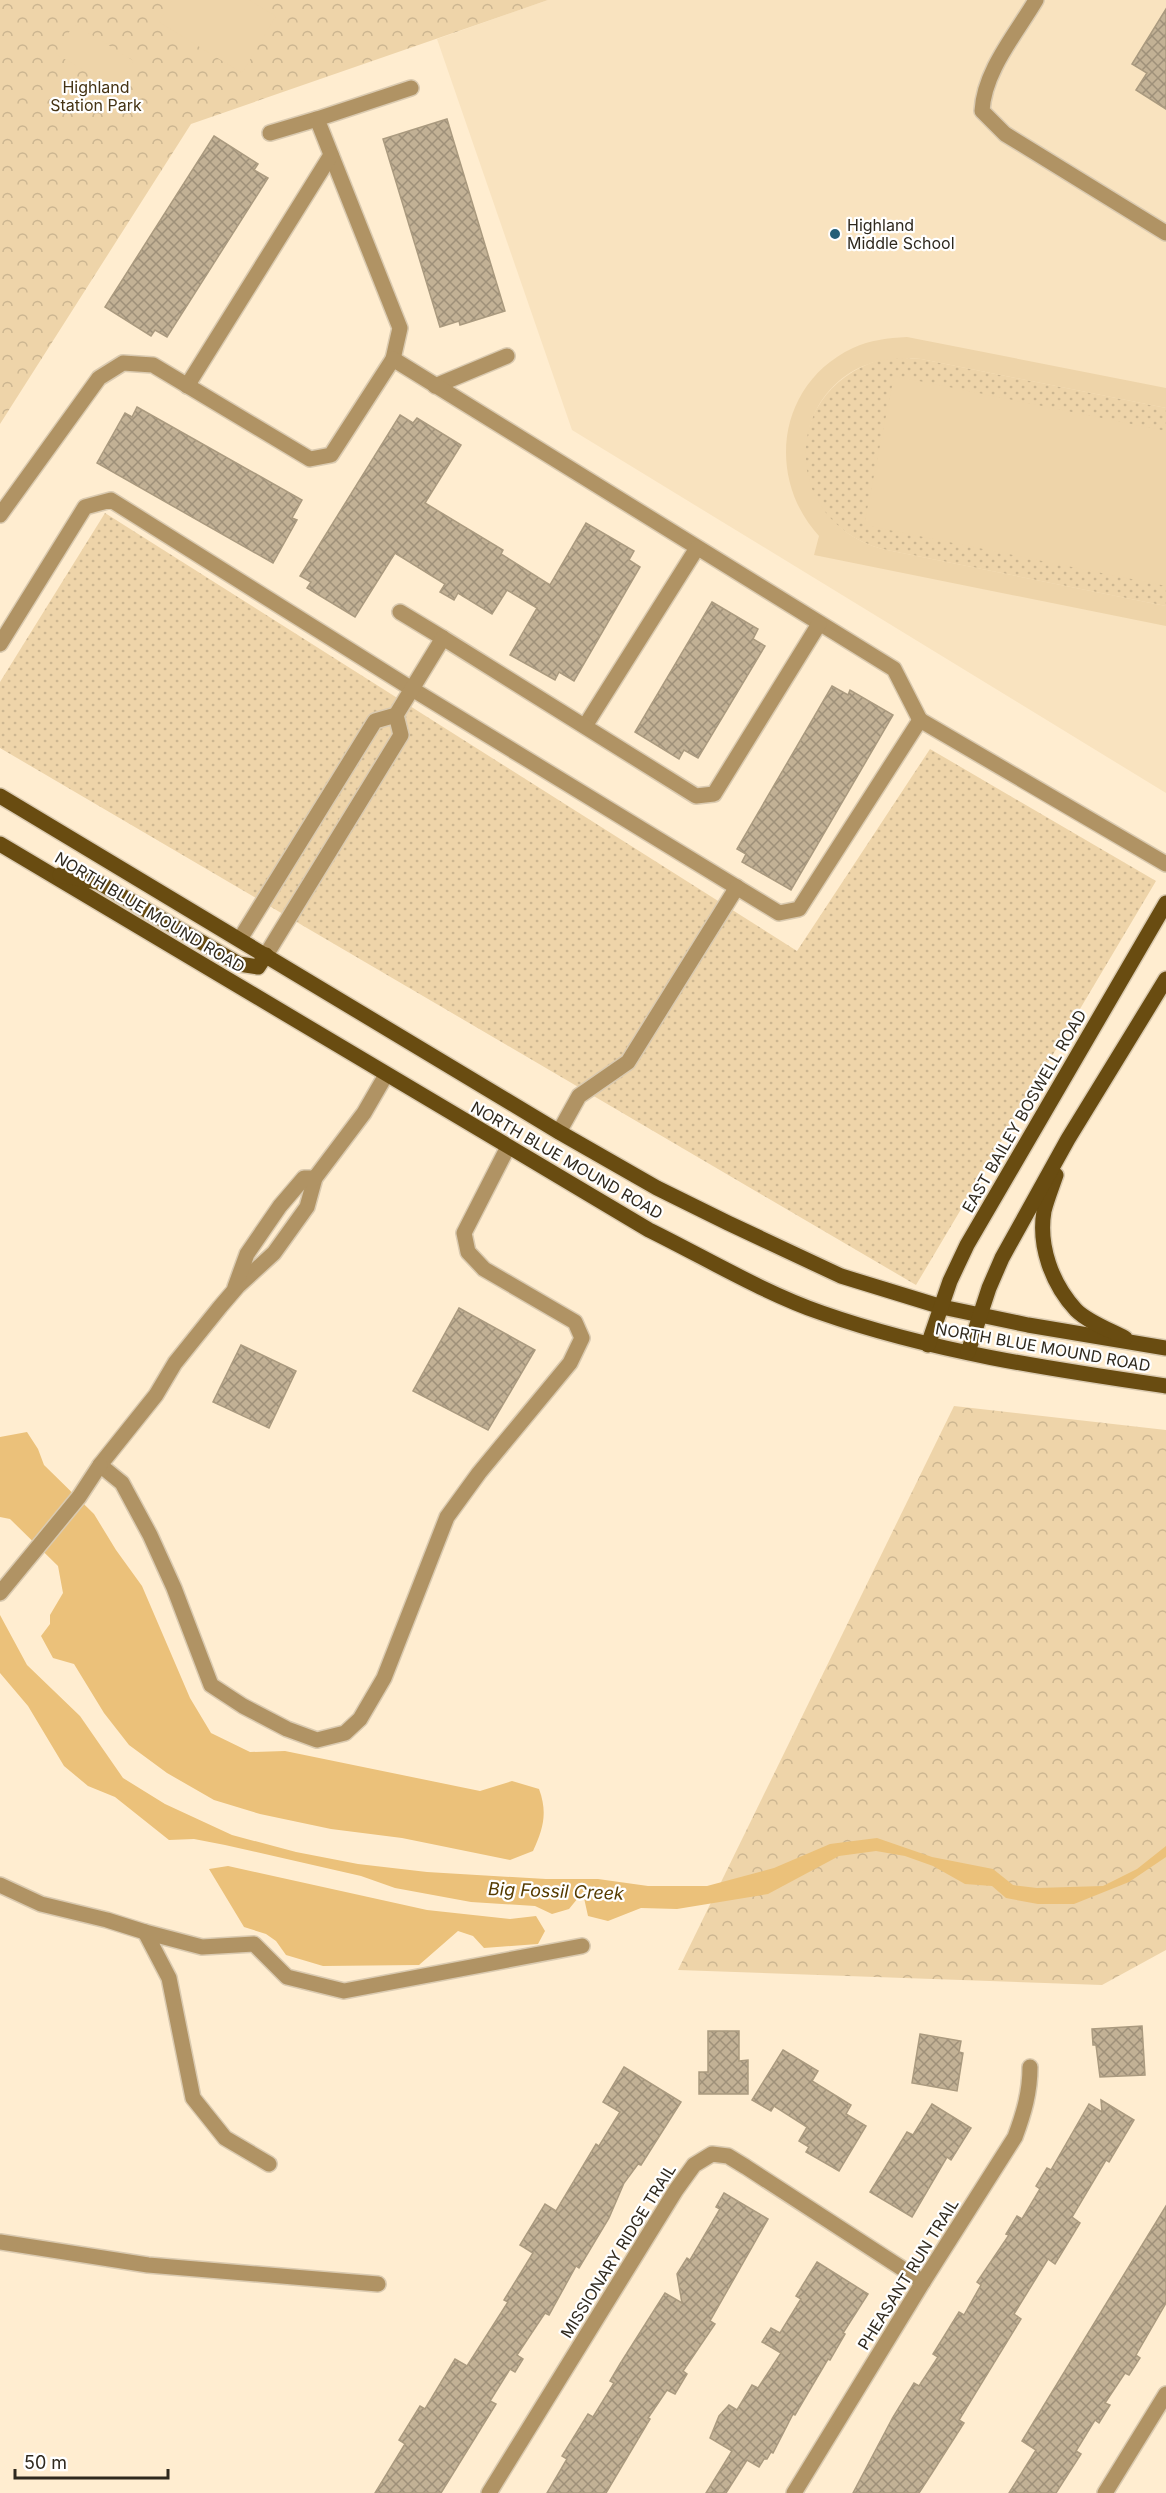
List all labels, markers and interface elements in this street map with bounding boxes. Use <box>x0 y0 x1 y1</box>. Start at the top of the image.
park label: Highland Station Park <box>50 77 142 115</box>
place label: Highland Middle School <box>847 215 955 253</box>
marker: Highland Middle School <box>828 227 842 241</box>
street label: NORTH BLUE MOUND ROAD <box>51 847 249 977</box>
street label: EAST BAILEY BOSWELL ROAD <box>958 1006 1090 1216</box>
street label: NORTH BLUE MOUND ROAD <box>468 1097 666 1223</box>
street label: NORTH BLUE MOUND ROAD <box>934 1318 1152 1376</box>
water label: Big Fossil Creek <box>488 1878 625 1904</box>
street label: MISSIONARY RIDGE TRAIL <box>556 2160 680 2342</box>
street label: PHEASANT RUN TRAIL <box>853 2195 963 2353</box>
scale bar <box>15 2442 168 2480</box>
text: 50 m <box>24 2452 67 2473</box>

